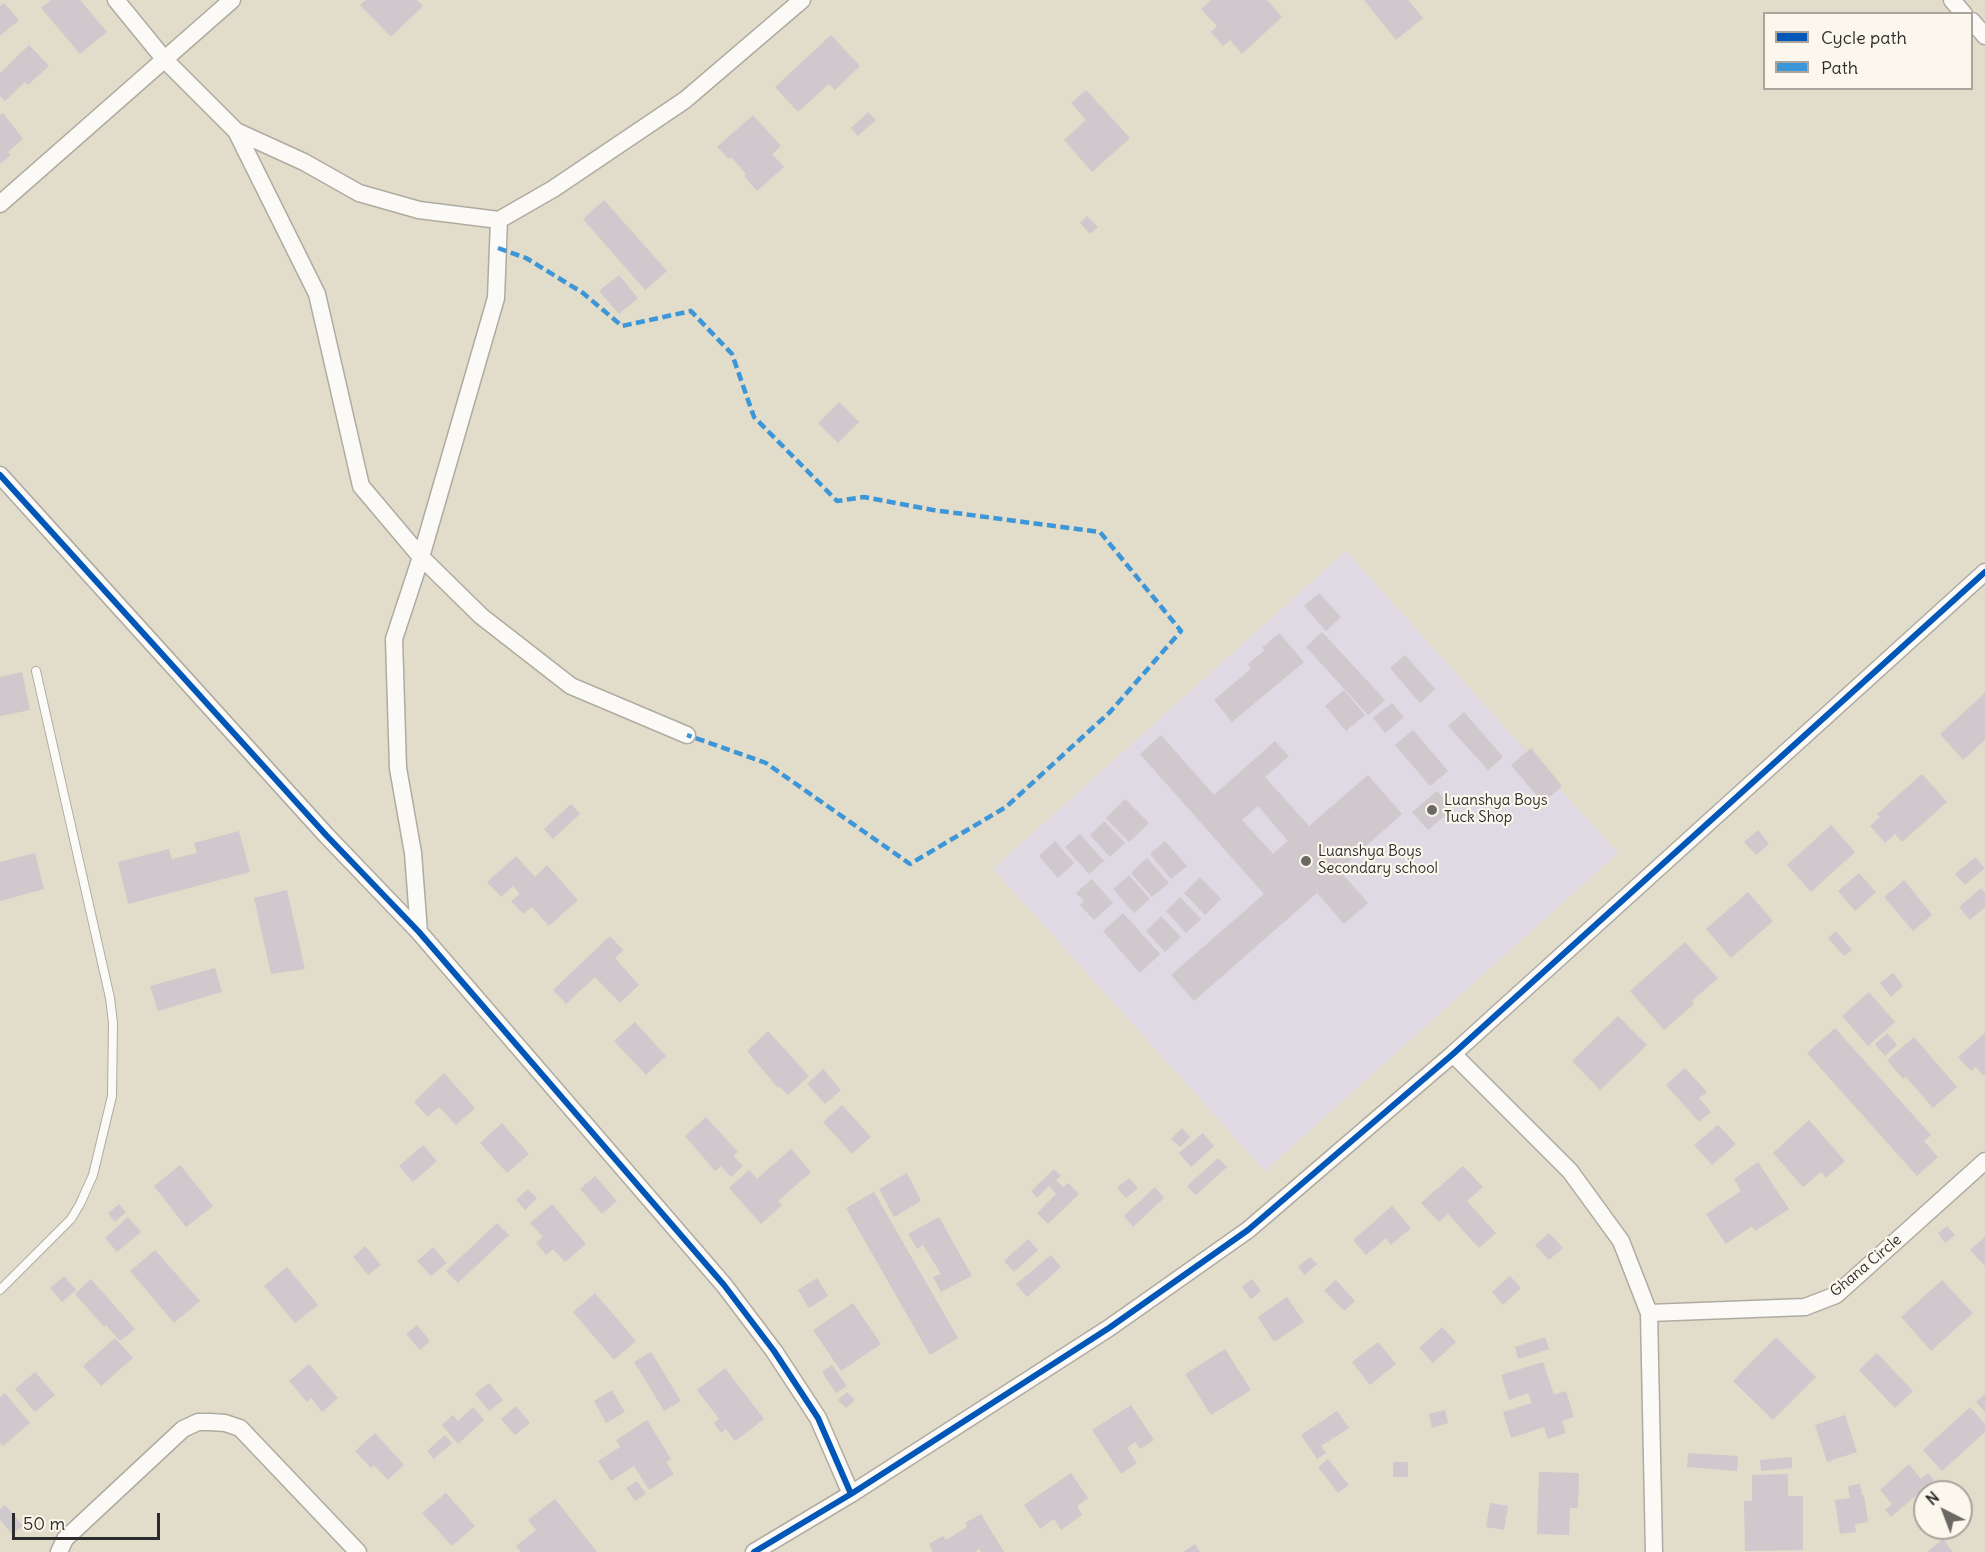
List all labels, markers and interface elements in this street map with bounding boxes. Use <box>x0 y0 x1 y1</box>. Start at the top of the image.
legend <box>1763 12 1973 90</box>
text: Cycle path <box>1821 26 1907 49</box>
text: Path <box>1821 56 1858 79</box>
place label: Luanshya Boys Tuck Shop <box>1444 792 1548 827</box>
marker: Luanshya Boys Tuck Shop <box>1425 803 1439 817</box>
place label: Luanshya Boys Secondary school <box>1318 843 1438 878</box>
marker: Luanshya Boys Secondary school <box>1299 854 1313 868</box>
street label: Ghana Circle <box>1827 1231 1905 1301</box>
north arrow <box>1913 1480 1973 1540</box>
text: N <box>1921 1487 1943 1509</box>
scale bar <box>15 1501 164 1539</box>
text: 50 m <box>23 1512 65 1535</box>

